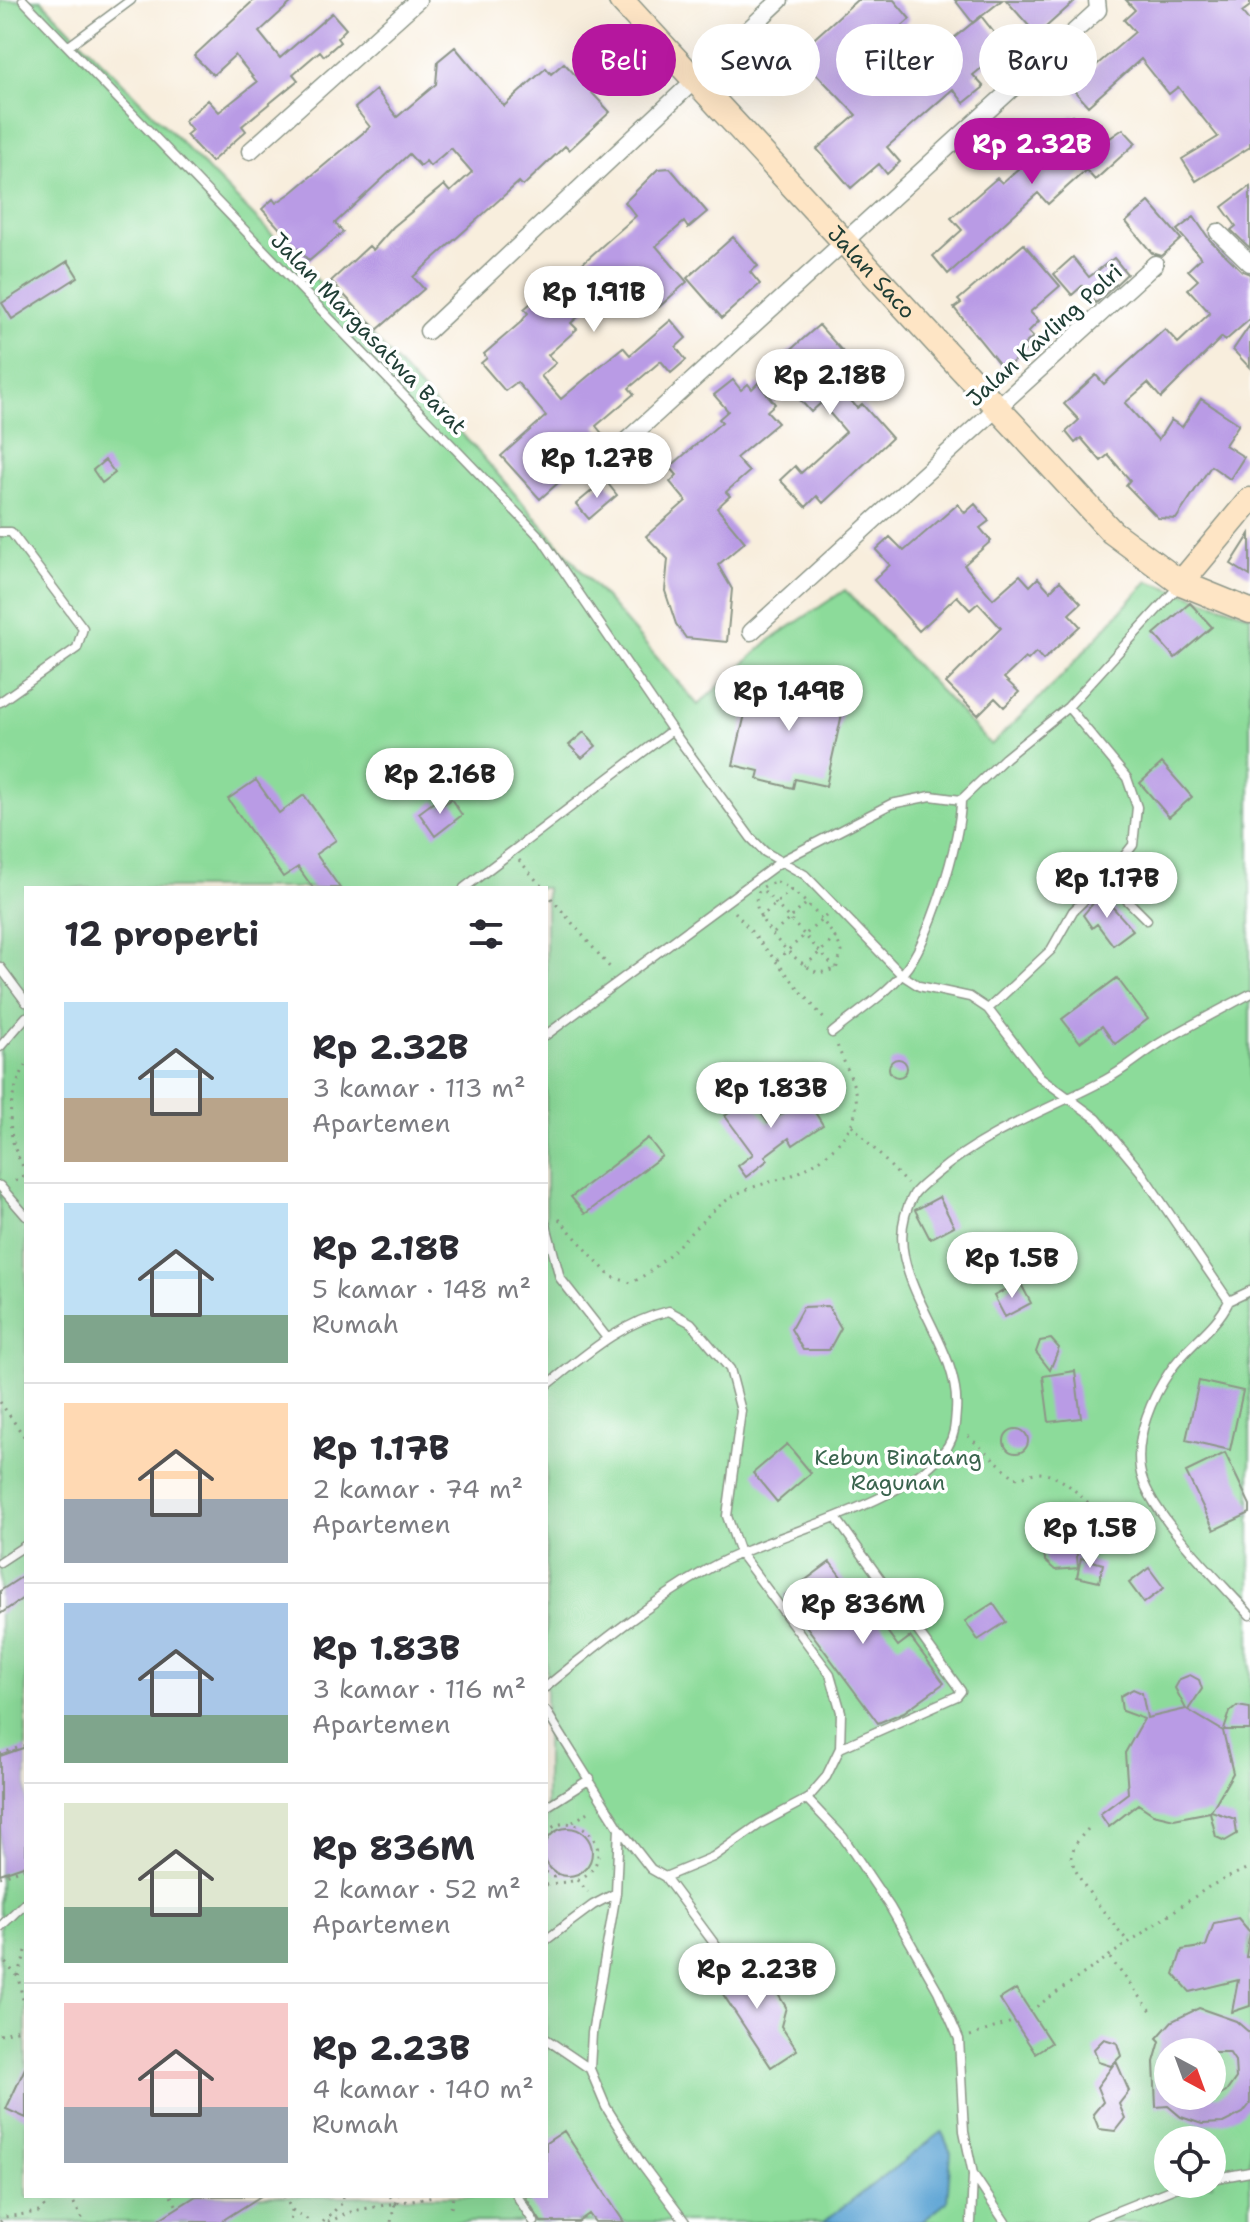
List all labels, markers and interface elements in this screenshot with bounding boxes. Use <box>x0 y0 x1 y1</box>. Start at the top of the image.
chip: Beli <box>572 24 676 96</box>
chip: Sewa <box>692 24 820 96</box>
chip: Filter <box>836 24 963 96</box>
chip: Baru <box>979 24 1097 96</box>
pin: Rp 2.32B <box>949 118 1115 186</box>
text: Rp 2.32B <box>972 126 1092 161</box>
street label: Jalan Saco <box>821 219 922 325</box>
street label: Jalan Margasatwa Barat <box>264 226 473 441</box>
street label: Jalan Kavling Polri <box>960 258 1129 413</box>
pin: Rp 1.91B <box>511 266 677 334</box>
text: Rp 1.91B <box>542 274 646 309</box>
pin: Rp 2.18B <box>747 349 913 417</box>
text: Rp 2.18B <box>774 357 886 392</box>
pin: Rp 1.27B <box>514 432 680 500</box>
text: Rp 1.27B <box>541 440 653 475</box>
pin: Rp 1.49B <box>706 665 872 733</box>
text: Rp 1.49B <box>733 673 845 708</box>
pin: Rp 2.16B <box>357 748 523 816</box>
text: Rp 2.16B <box>384 756 496 791</box>
pin: Rp 1.17B <box>1024 852 1190 920</box>
text: Rp 1.17B <box>1054 860 1160 895</box>
text: 12 properti <box>64 911 259 957</box>
icon: filters <box>464 912 508 956</box>
text: Rp 2.32B <box>312 1024 469 1070</box>
icon: home <box>128 1034 224 1130</box>
pin: Rp 1.83B <box>688 1062 854 1130</box>
text: 3 kamar · 113 m² <box>312 1070 526 1105</box>
text: Rp 1.83B <box>714 1070 828 1105</box>
text: Apartemen <box>312 1105 451 1140</box>
text: Rp 2.18B <box>312 1225 460 1271</box>
pin: Rp 1.5B <box>938 1232 1086 1300</box>
icon: home <box>128 1235 224 1331</box>
text: Rp 1.5B <box>965 1240 1059 1275</box>
text: 5 kamar · 148 m² <box>312 1271 531 1306</box>
text: Rumah <box>312 1306 399 1341</box>
text: Rp 1.17B <box>312 1425 450 1471</box>
icon: home <box>128 1435 224 1531</box>
park label: Kebun Binatang Ragunan <box>814 1443 982 1497</box>
text: 2 kamar · 74 m² <box>312 1471 523 1506</box>
pin: Rp 1.5B <box>1016 1502 1164 1570</box>
text: Apartemen <box>312 1506 451 1541</box>
text: Rp 1.5B <box>1043 1510 1137 1545</box>
pin: Rp 836M <box>789 1578 937 1646</box>
text: Rp 836M <box>801 1586 925 1621</box>
text: Rp 1.83B <box>312 1625 461 1671</box>
icon: home <box>128 1635 224 1731</box>
text: 3 kamar · 116 m² <box>312 1671 526 1706</box>
text: Apartemen <box>312 1706 451 1741</box>
text: Rp 836M <box>312 1825 475 1871</box>
icon: home <box>128 1835 224 1931</box>
text: 2 kamar · 52 m² <box>312 1871 521 1906</box>
text: Apartemen <box>312 1906 451 1941</box>
pin: Rp 2.23B <box>674 1943 840 2011</box>
text: Rp 2.23B <box>696 1951 818 1986</box>
text: Rp 2.23B <box>312 2025 470 2071</box>
icon: home <box>128 2035 224 2131</box>
north arrow <box>1154 2038 1226 2110</box>
map controls <box>1154 2038 1226 2198</box>
text: 4 kamar · 140 m² <box>312 2071 534 2106</box>
text: Rumah <box>312 2106 399 2141</box>
button: locate <box>1154 2126 1226 2198</box>

